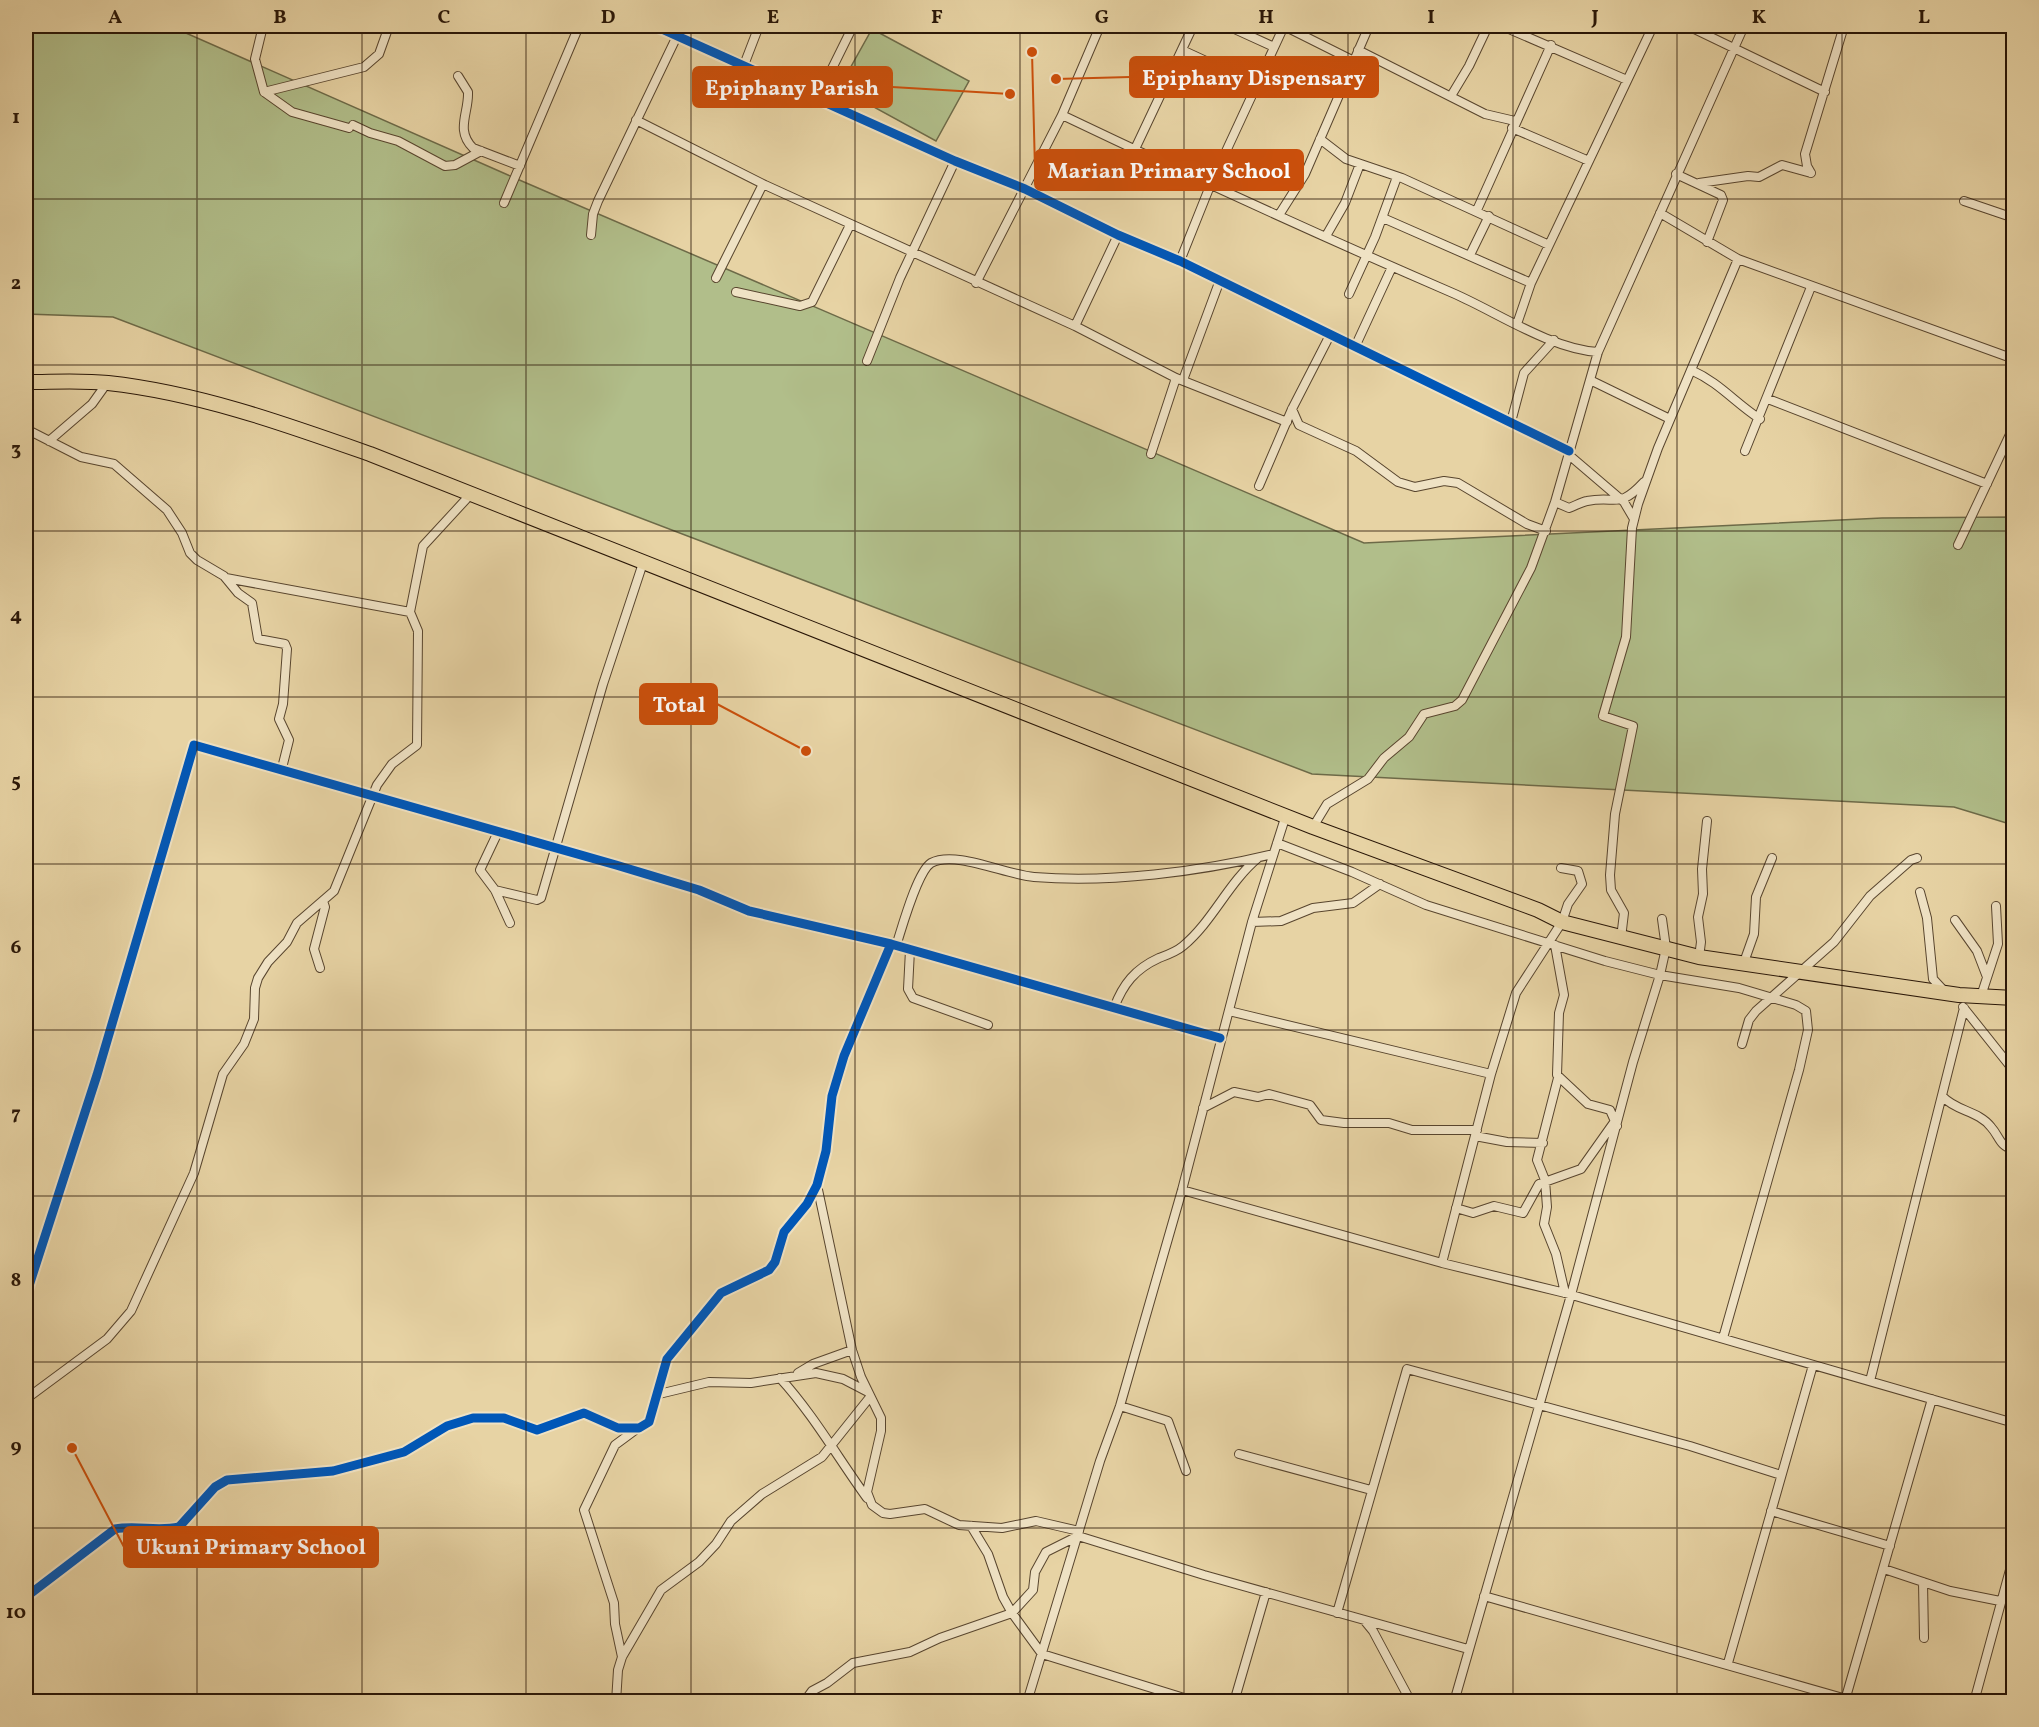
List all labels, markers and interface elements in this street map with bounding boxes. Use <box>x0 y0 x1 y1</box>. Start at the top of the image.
text: A <box>108 4 122 32</box>
text: B <box>273 4 287 32</box>
text: C <box>438 4 451 32</box>
text: D <box>601 4 615 32</box>
text: E <box>767 4 779 32</box>
text: F <box>931 4 943 32</box>
text: G <box>1095 4 1109 32</box>
text: H <box>1258 4 1274 32</box>
text: I <box>1427 4 1435 32</box>
text: J <box>1590 4 1599 32</box>
text: K <box>1752 4 1767 32</box>
text: L <box>1918 4 1930 32</box>
callout: Epiphany Dispensary <box>1130 57 1378 97</box>
text: Epiphany Dispensary <box>1142 64 1367 95</box>
callout: Epiphany Parish <box>693 67 892 107</box>
text: Epiphany Parish <box>705 74 879 105</box>
text: 1 <box>12 104 20 132</box>
callout: Marian Primary School <box>1035 150 1303 190</box>
text: Marian Primary School <box>1047 157 1291 188</box>
text: 2 <box>11 270 21 298</box>
text: 3 <box>11 436 21 464</box>
text: 4 <box>10 602 22 630</box>
callout: Total <box>640 684 717 724</box>
text: Total <box>653 691 705 722</box>
text: 5 <box>11 768 21 796</box>
text: 6 <box>11 934 22 962</box>
text: 7 <box>11 1100 21 1128</box>
text: 8 <box>11 1267 21 1295</box>
text: 9 <box>10 1433 22 1461</box>
callout: Ukuni Primary School <box>124 1527 378 1567</box>
text: Ukuni Primary School <box>136 1533 366 1564</box>
text: 10 <box>6 1599 26 1627</box>

